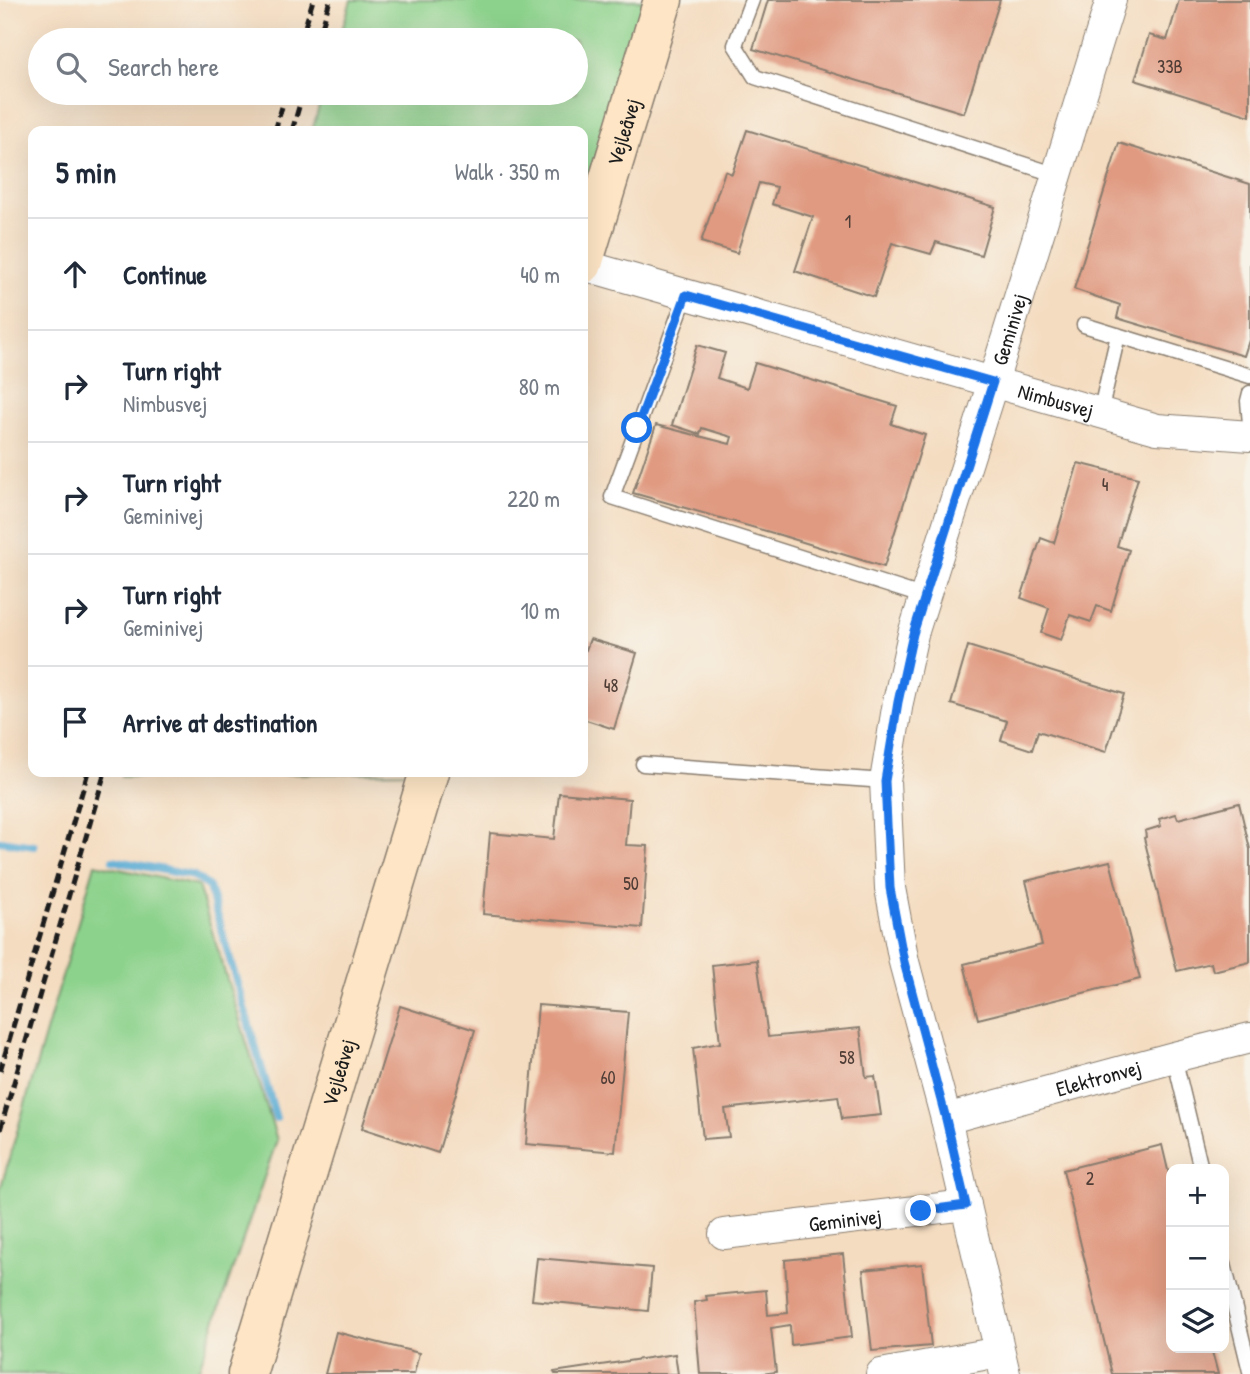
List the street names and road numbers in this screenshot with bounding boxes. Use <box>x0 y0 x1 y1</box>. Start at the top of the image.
street label: Vejleåvej <box>599 95 647 169</box>
street label: Geminivej <box>985 290 1034 369</box>
street label: Nimbusvej <box>1015 376 1097 425</box>
street label: Vejleåvej <box>314 1035 362 1110</box>
street label: Elektronvej <box>1053 1052 1144 1103</box>
street label: Geminivej <box>807 1201 883 1238</box>

